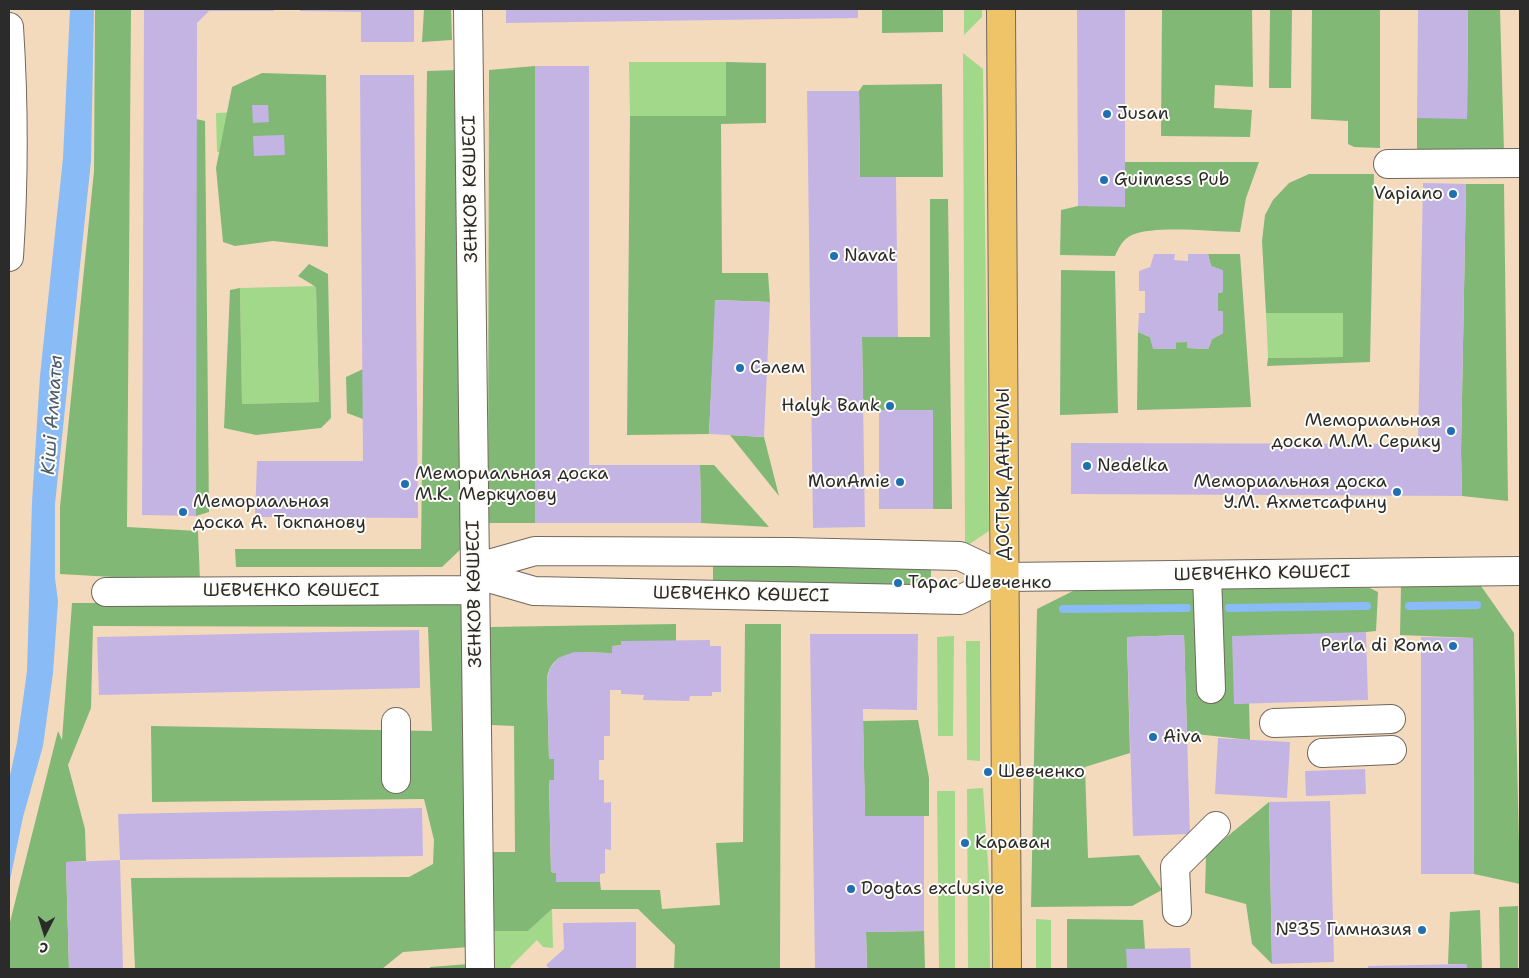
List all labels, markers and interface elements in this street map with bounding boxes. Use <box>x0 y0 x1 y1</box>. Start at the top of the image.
place label: Jusan <box>1117 103 1169 125</box>
marker: Jusan <box>1101 108 1113 120</box>
street label: ЗЕНКОВ КӨШЕСІ <box>459 115 483 263</box>
place label: Guinness Pub <box>1114 169 1229 191</box>
marker: Guinness Pub <box>1098 174 1110 186</box>
place label: Vapiano <box>1373 183 1443 205</box>
marker: Vapiano <box>1447 188 1459 200</box>
place label: Navat <box>844 245 896 267</box>
marker: Navat <box>828 250 840 262</box>
water label: Кіші Алматы <box>37 354 69 476</box>
place label: Сәлем <box>750 357 805 379</box>
marker: Сәлем <box>734 362 746 374</box>
street label: ДОСТЫҚ ДАҢҒЫЛЫ <box>993 388 1015 560</box>
place label: Halyk Bank <box>781 395 880 417</box>
marker: Halyk Bank <box>884 400 896 412</box>
place label: Мемориальная доска М.М. Серику <box>1272 410 1441 452</box>
marker: Мемориальная доска М.М. Серику <box>1445 425 1457 437</box>
place label: Nedelka <box>1097 455 1168 477</box>
marker: Nedelka <box>1081 460 1093 472</box>
place label: Мемориальная доска М.К. Меркулову <box>415 463 608 506</box>
place label: MonAmie <box>808 471 890 493</box>
place label: Мемориальная доска У.М. Ахметсафину <box>1194 471 1387 514</box>
marker: MonAmie <box>894 476 906 488</box>
marker: Мемориальная доска М.К. Меркулову <box>399 478 411 490</box>
marker: Мемориальная доска У.М. Ахметсафину <box>1391 486 1403 498</box>
place label: Мемориальная доска А. Токпанову <box>193 491 366 534</box>
marker: Мемориальная доска А. Токпанову <box>177 506 189 518</box>
street label: ЗЕНКОВ КӨШЕСІ <box>463 520 487 668</box>
street label: ШЕВЧЕНКО КӨШЕСІ <box>1174 562 1350 586</box>
place label: Тарас Шевченко <box>908 572 1052 594</box>
marker: Тарас Шевченко <box>892 577 904 589</box>
street label: ШЕВЧЕНКО КӨШЕСІ <box>203 580 379 602</box>
street label: ШЕВЧЕНКО КӨШЕСІ <box>653 583 829 607</box>
place label: Perla di Roma <box>1321 635 1443 657</box>
marker: Perla di Roma <box>1447 640 1459 652</box>
place label: Aiva <box>1163 726 1201 748</box>
marker: Aiva <box>1147 731 1159 743</box>
place label: Шевченко <box>998 761 1085 783</box>
marker: Шевченко <box>982 766 994 778</box>
place label: Караван <box>975 832 1050 854</box>
marker: Караван <box>959 837 971 849</box>
place label: Dogtas exclusive <box>861 878 1004 900</box>
marker: Dogtas exclusive <box>845 883 857 895</box>
north arrow <box>20 908 70 958</box>
place label: №35 Гимназия <box>1275 919 1412 941</box>
marker: №35 Гимназия <box>1416 924 1428 936</box>
text: С <box>39 939 49 957</box>

